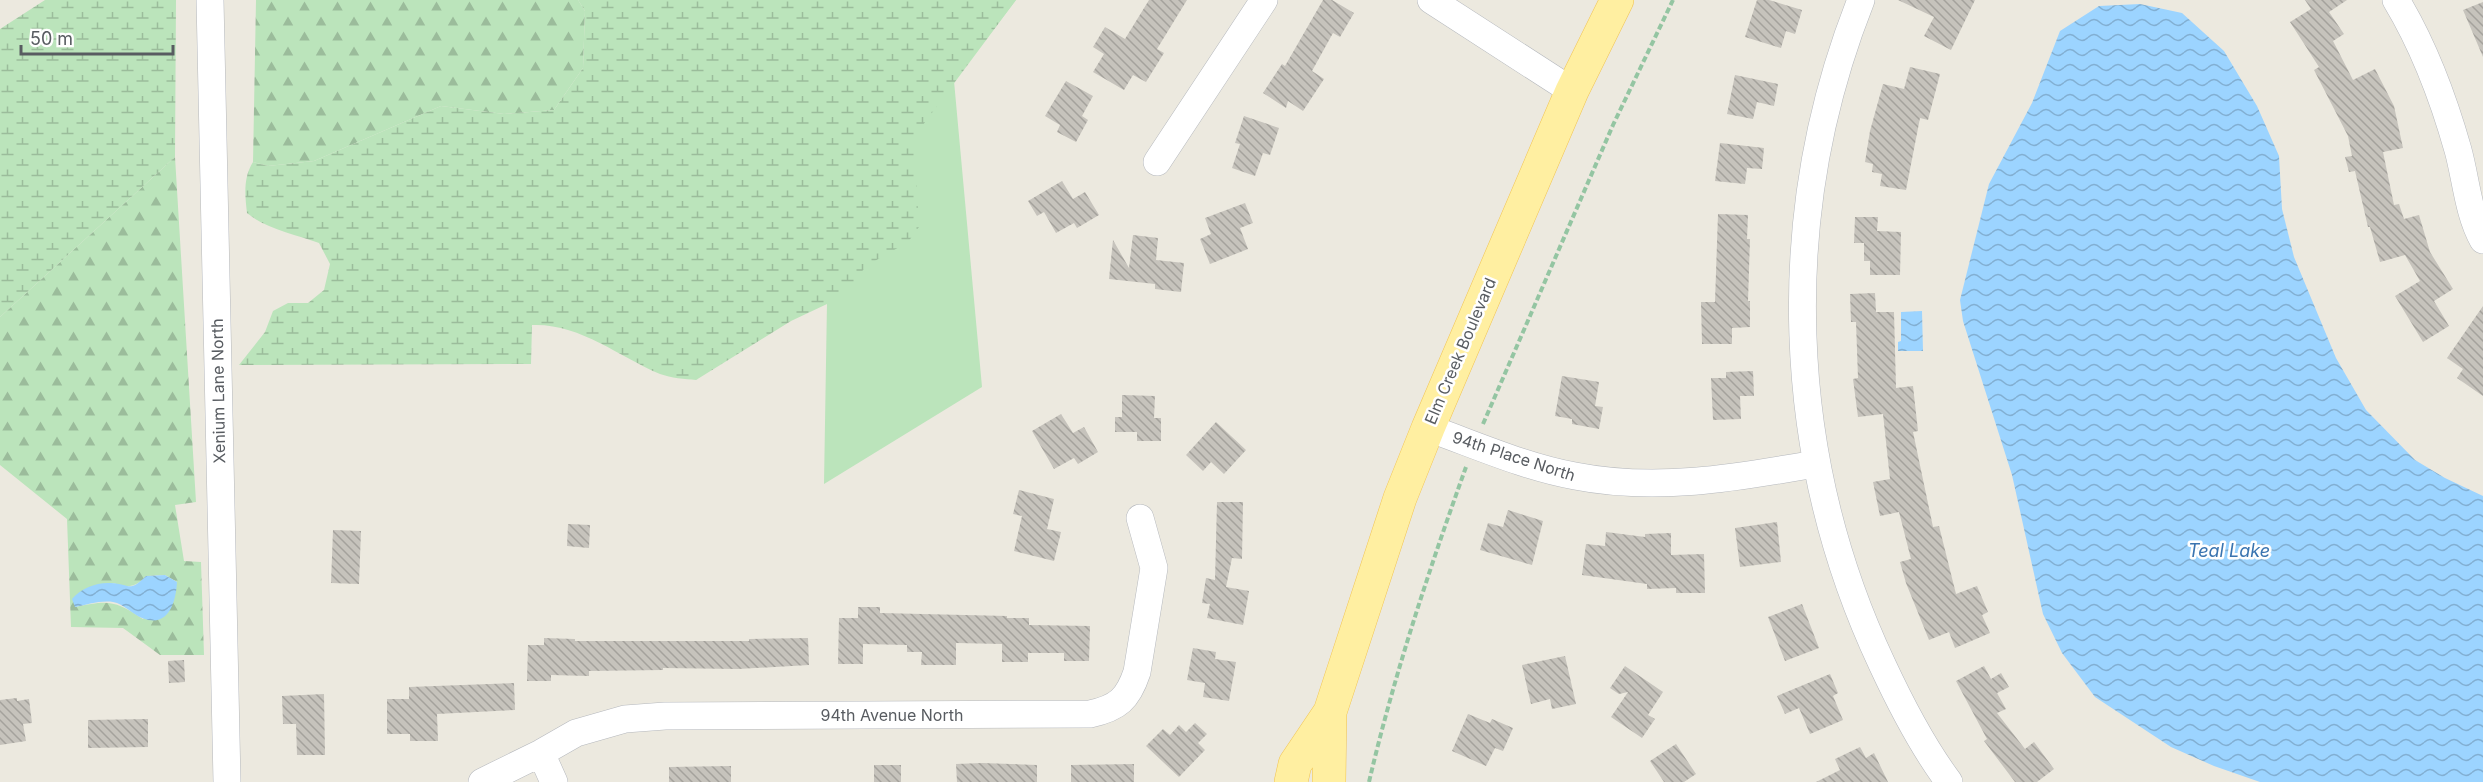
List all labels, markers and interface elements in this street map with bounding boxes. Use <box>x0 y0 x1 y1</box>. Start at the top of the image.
scale bar <box>21 18 172 56</box>
text: 50 m <box>30 28 73 49</box>
street label: Elm Creek Boulevard <box>1420 275 1500 427</box>
street label: Xenium Lane North <box>207 318 229 464</box>
street label: 94th Place North <box>1450 427 1578 485</box>
water label: Teal Lake <box>2188 540 2270 561</box>
street label: 94th Avenue North <box>821 705 963 725</box>

